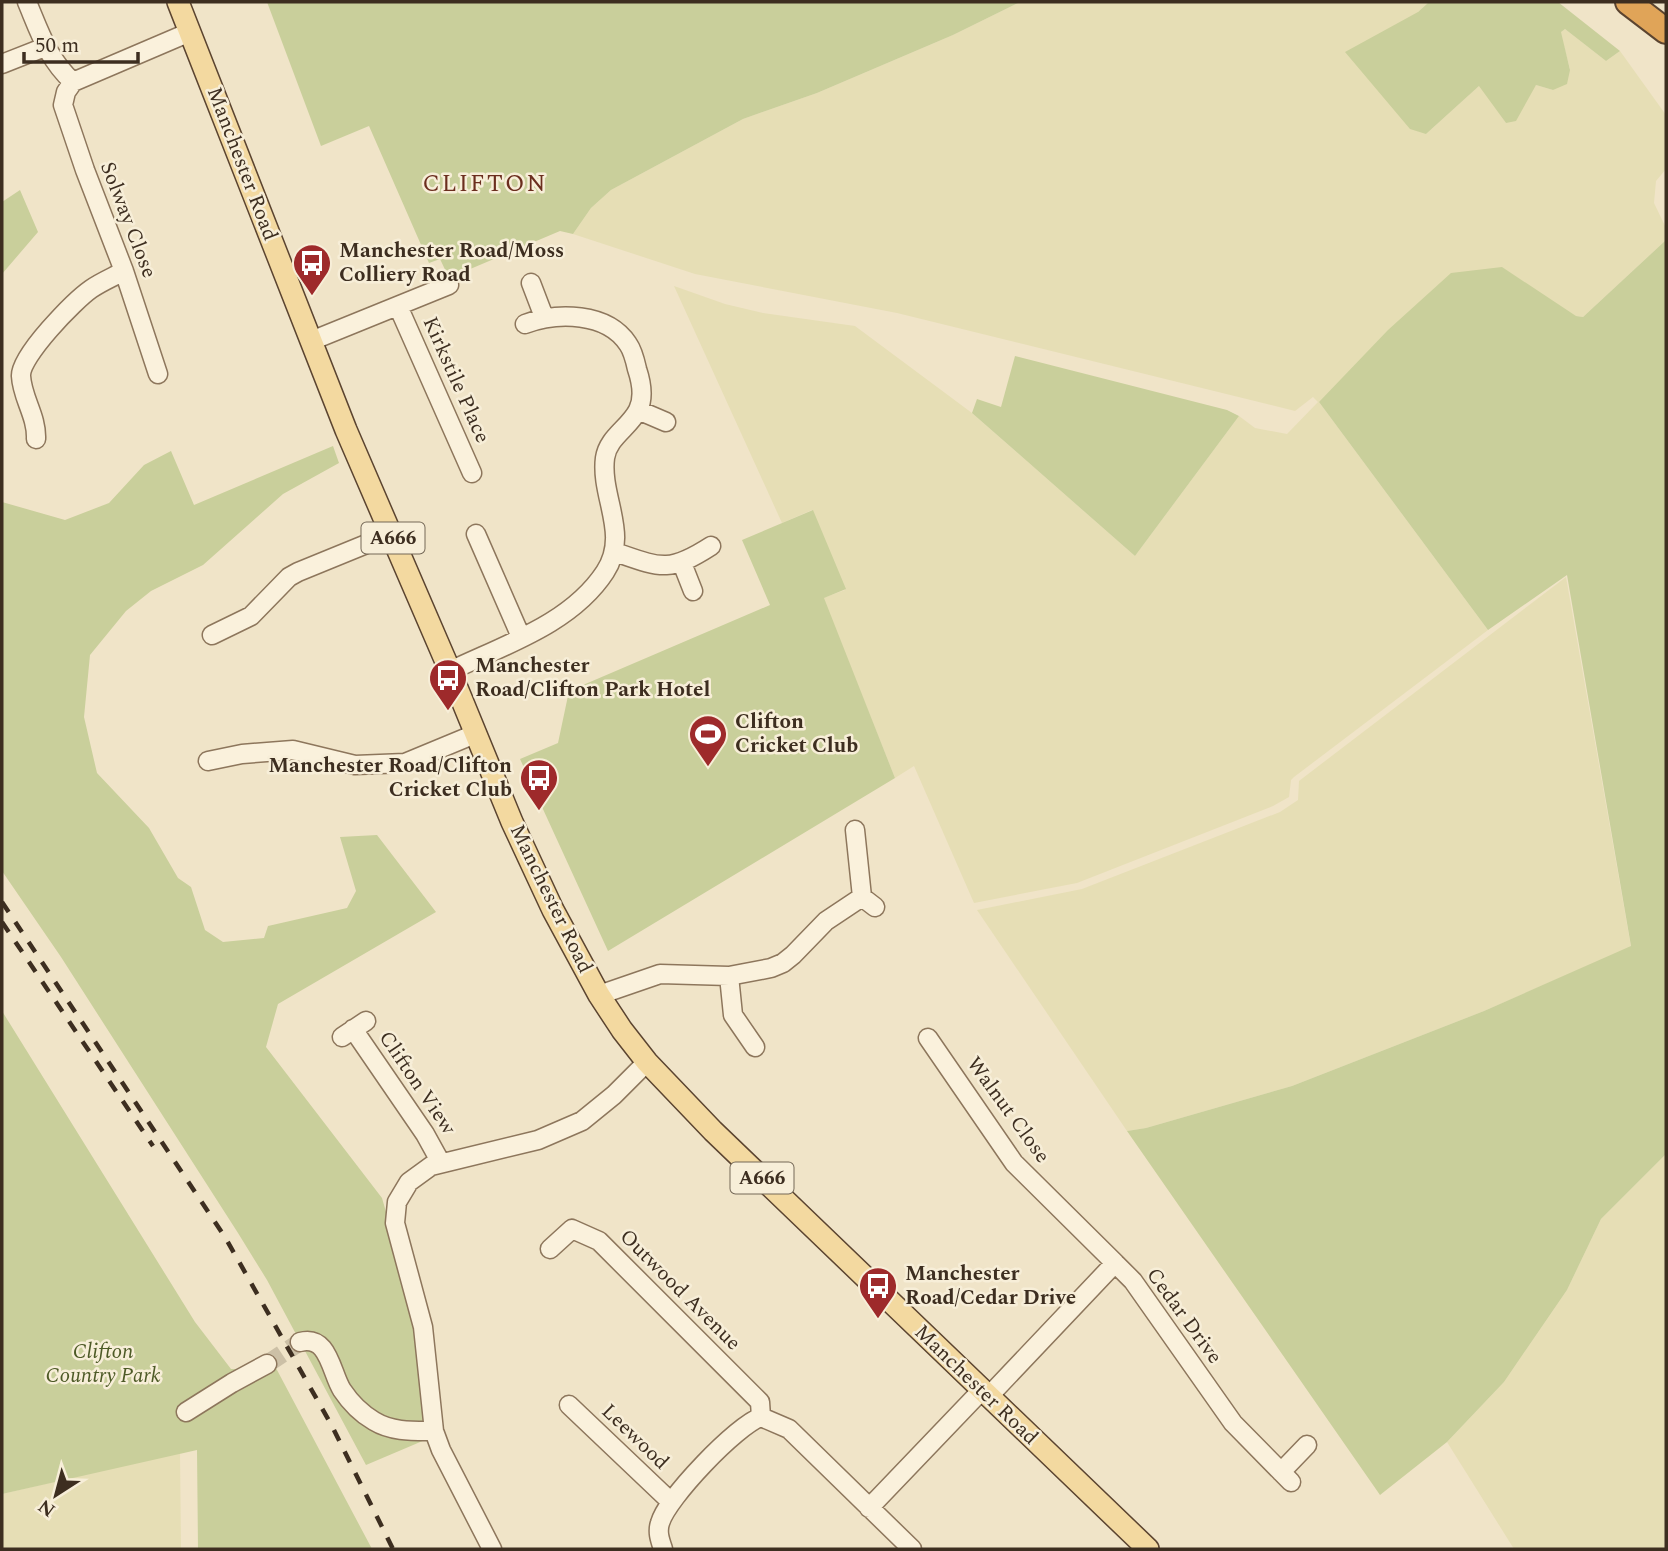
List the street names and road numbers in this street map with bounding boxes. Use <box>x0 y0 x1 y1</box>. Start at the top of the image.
street label: Manchester Road <box>198 82 286 246</box>
street label: Solway Close <box>91 157 165 283</box>
street label: Kirkstile Place <box>414 312 498 448</box>
road number: A666 <box>362 523 424 554</box>
street label: Manchester Road <box>501 819 601 979</box>
street label: Clifton View <box>370 1025 464 1142</box>
street label: Walnut Close <box>958 1050 1058 1170</box>
road number: A666 <box>730 1162 794 1194</box>
street label: Outwood Avenue <box>612 1222 748 1358</box>
street label: Cedar Drive <box>1138 1261 1230 1371</box>
street label: Manchester Road <box>906 1317 1046 1453</box>
street label: Leewood <box>594 1396 676 1478</box>

